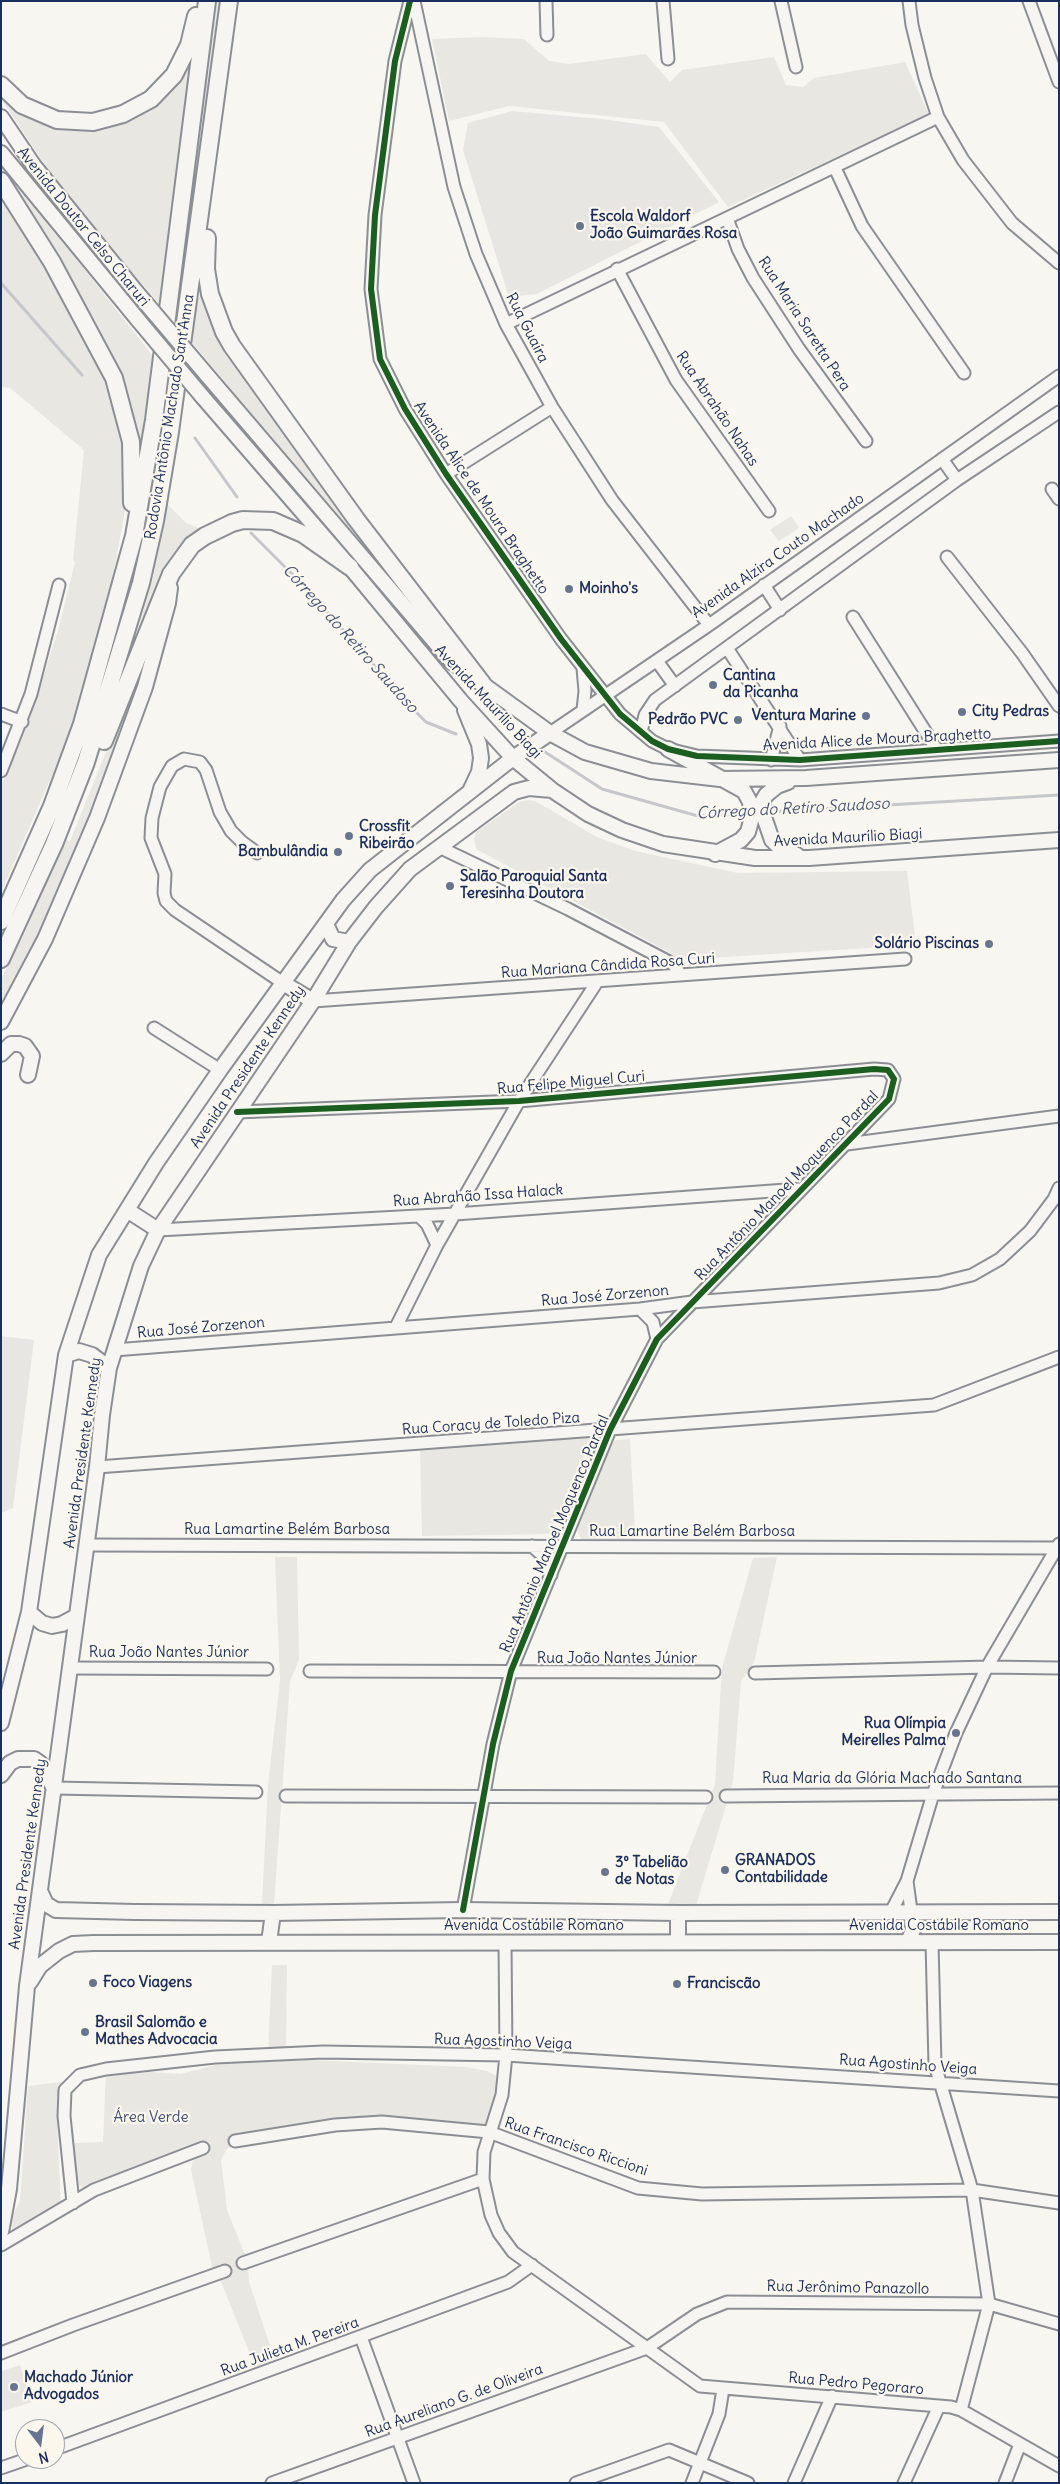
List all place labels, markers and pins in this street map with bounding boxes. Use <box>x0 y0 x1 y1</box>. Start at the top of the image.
place label: Escola Waldorf João Guimarães Rosa <box>590 208 737 243</box>
marker: Escola Waldorf João Guimarães Rosa <box>574 220 586 232</box>
place label: Moinho's <box>579 580 638 598</box>
marker: Moinho's <box>563 583 575 595</box>
place label: Cantina da Picanha <box>723 667 798 702</box>
marker: Cantina da Picanha <box>707 679 719 691</box>
place label: City Pedras <box>972 703 1049 721</box>
marker: City Pedras <box>956 706 968 718</box>
place label: Ventura Marine <box>752 707 856 725</box>
marker: Ventura Marine <box>860 710 872 722</box>
place label: Pedrão PVC <box>648 711 728 729</box>
marker: Pedrão PVC <box>732 714 744 726</box>
place label: Crossfit Ribeirão <box>359 818 414 853</box>
marker: Crossfit Ribeirão <box>343 830 355 842</box>
place label: Bambulândia <box>238 843 328 861</box>
marker: Bambulândia <box>332 846 344 858</box>
place label: Salão Paroquial Santa Teresinha Doutora <box>460 868 607 903</box>
marker: Salão Paroquial Santa Teresinha Doutora <box>444 880 456 892</box>
place label: Solário Piscinas <box>875 935 979 953</box>
marker: Solário Piscinas <box>983 938 995 950</box>
place label: Rua Olímpia Meirelles Palma <box>841 1715 946 1750</box>
marker: Rua Olímpia Meirelles Palma <box>950 1727 962 1739</box>
place label: GRANADOS Contabilidade <box>735 1852 828 1887</box>
place label: 3º Tabelião de Notas <box>615 1854 688 1889</box>
marker: GRANADOS Contabilidade <box>719 1864 731 1876</box>
marker: 3º Tabelião de Notas <box>599 1866 611 1878</box>
place label: Foco Viagens <box>103 1974 192 1992</box>
place label: Franciscão <box>687 1975 760 1993</box>
marker: Foco Viagens <box>87 1977 99 1989</box>
marker: Franciscão <box>671 1978 683 1990</box>
place label: Brasil Salomão e Mathes Advocacia <box>95 2014 218 2049</box>
marker: Brasil Salomão e Mathes Advocacia <box>79 2026 91 2038</box>
place label: Machado Júnior Advogados <box>24 2369 133 2404</box>
marker: Machado Júnior Advogados <box>8 2381 20 2393</box>

